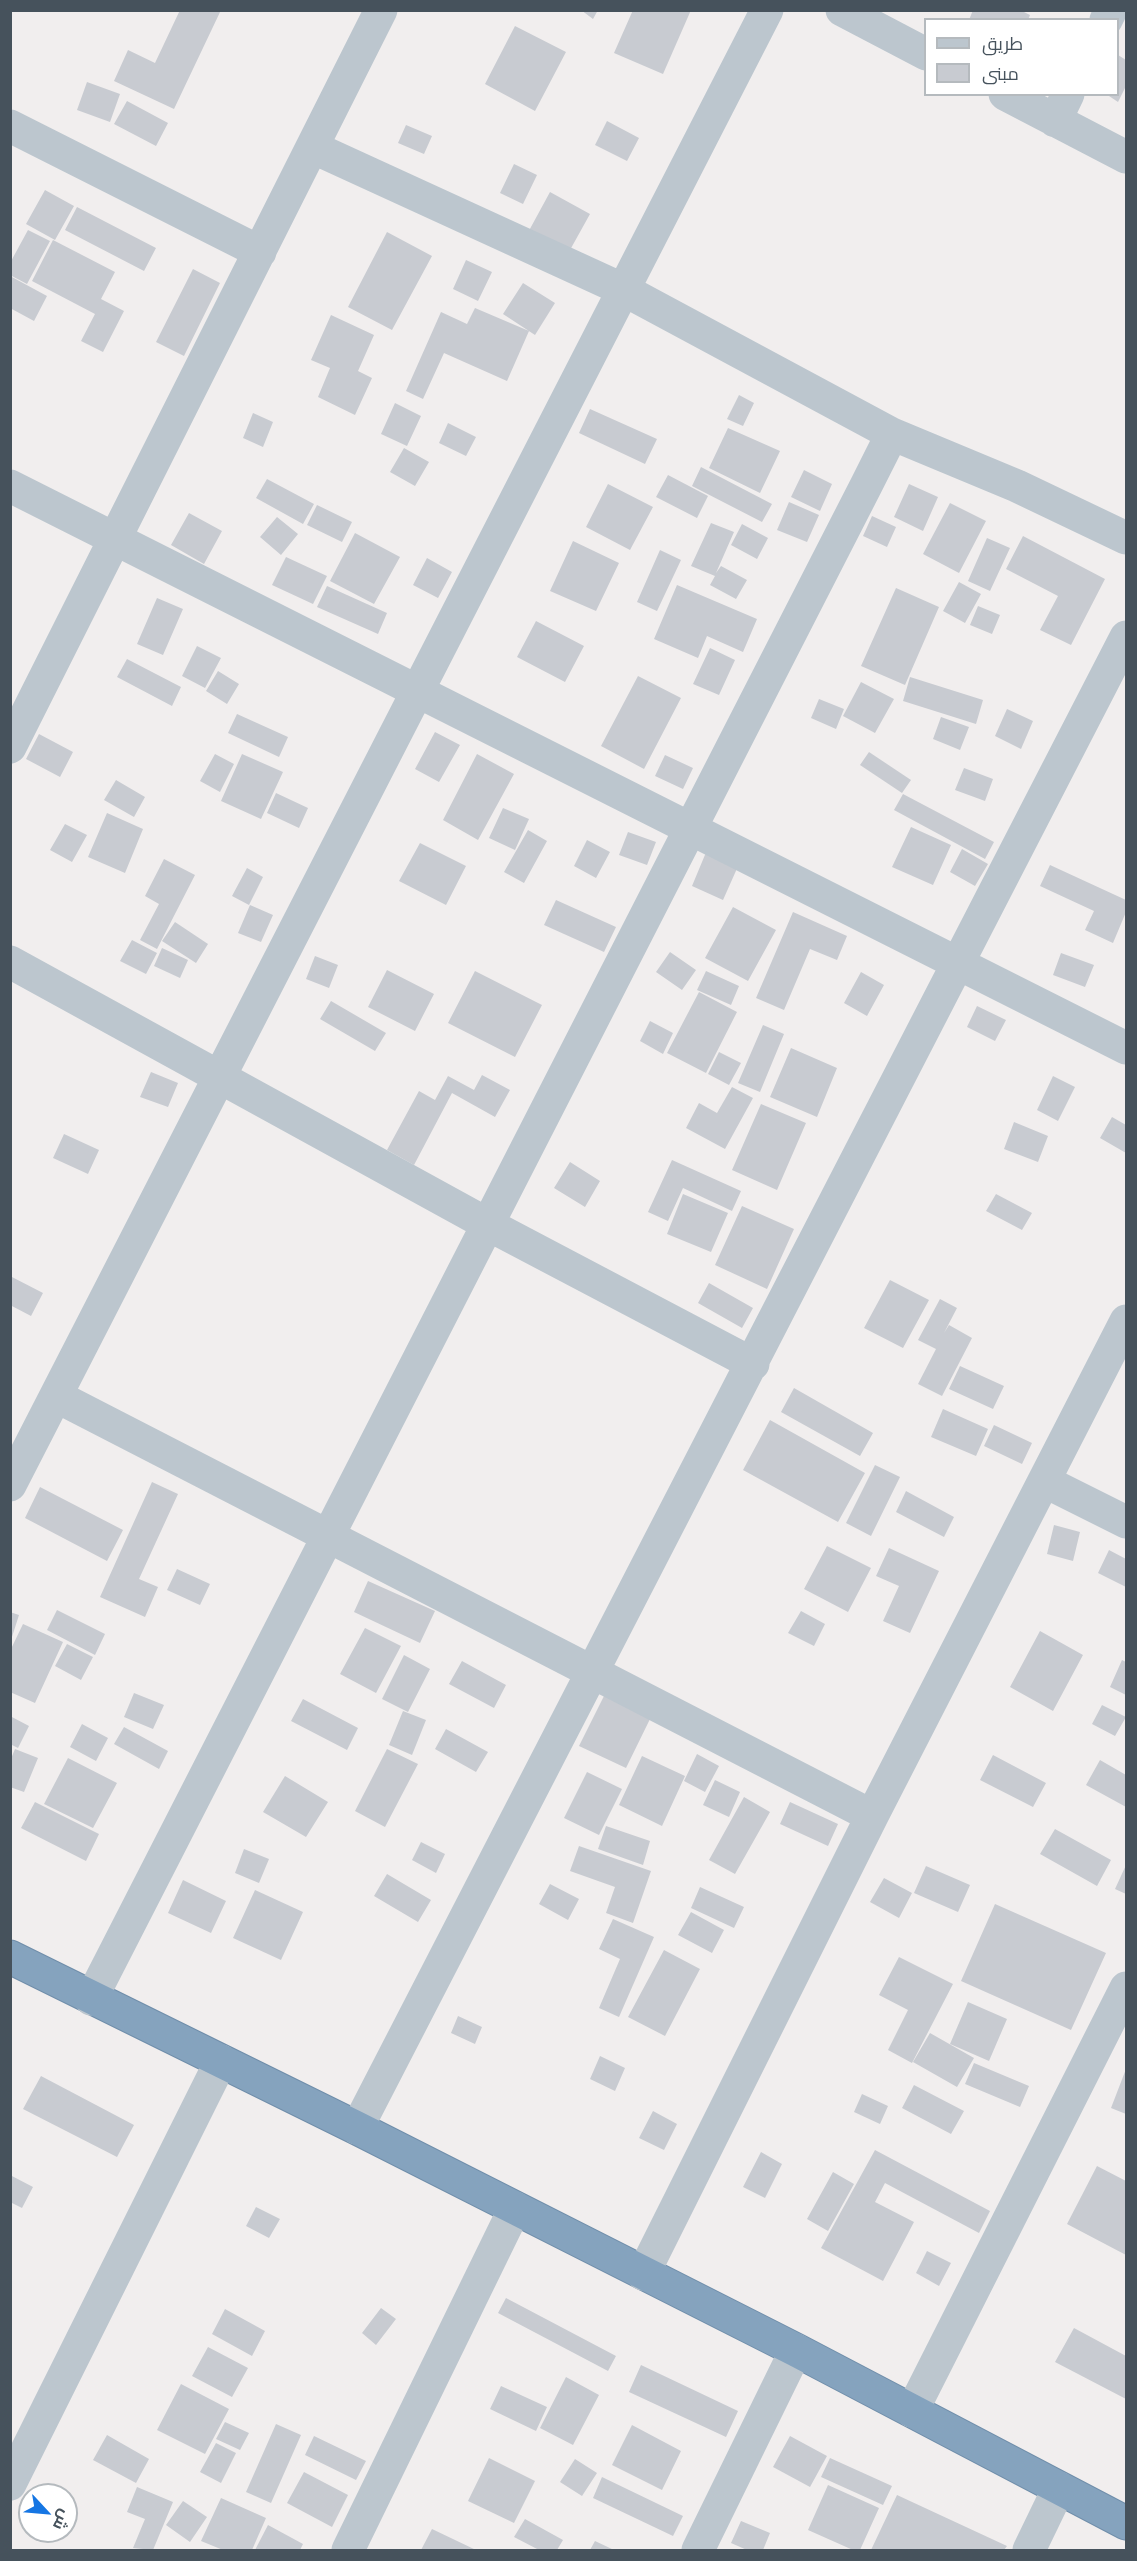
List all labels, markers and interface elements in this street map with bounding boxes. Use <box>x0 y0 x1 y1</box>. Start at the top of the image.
legend <box>924 18 1119 96</box>
text: طريق <box>982 30 1023 57</box>
text: مبنى <box>982 60 1019 87</box>
north arrow <box>18 2483 78 2543</box>
text: ش <box>47 2506 78 2535</box>

